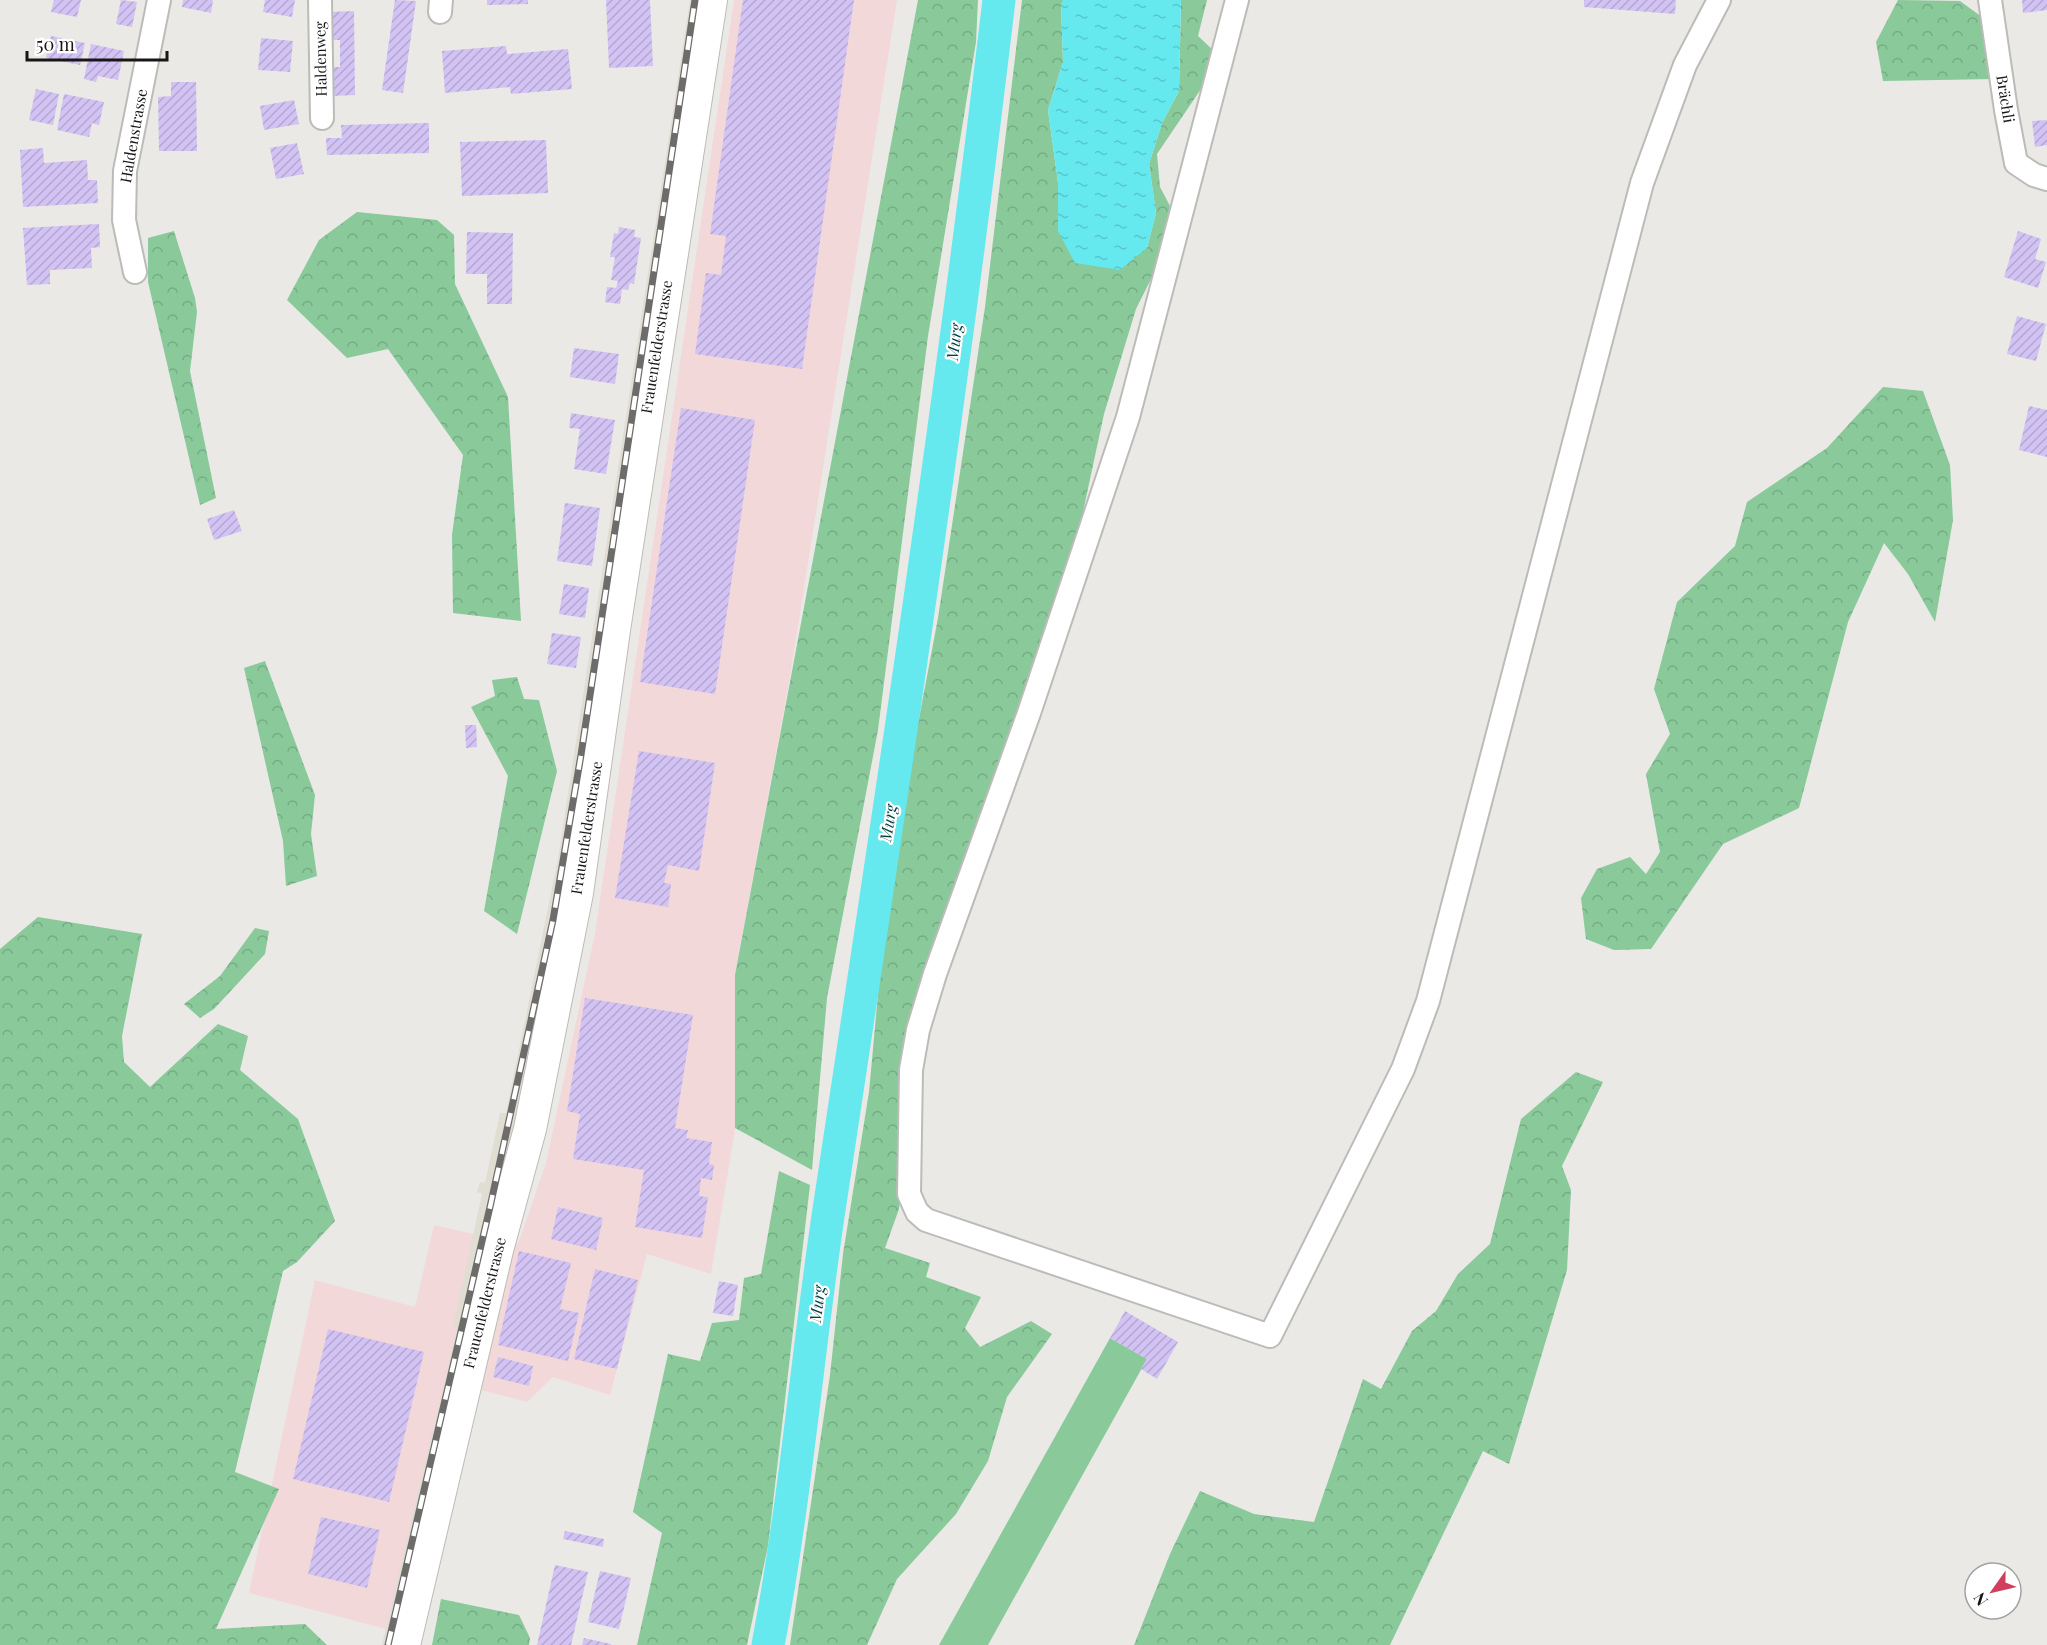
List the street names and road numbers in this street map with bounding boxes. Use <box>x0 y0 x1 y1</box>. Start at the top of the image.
street label: Haldenweg <box>309 21 331 97</box>
street label: Brächli <box>1992 73 2020 125</box>
street label: Haldenstrasse <box>115 87 151 184</box>
street label: Frauenfelderstrasse <box>636 279 676 415</box>
street label: Frauenfelderstrasse <box>566 760 606 896</box>
street label: Frauenfelderstrasse <box>458 1235 510 1370</box>

